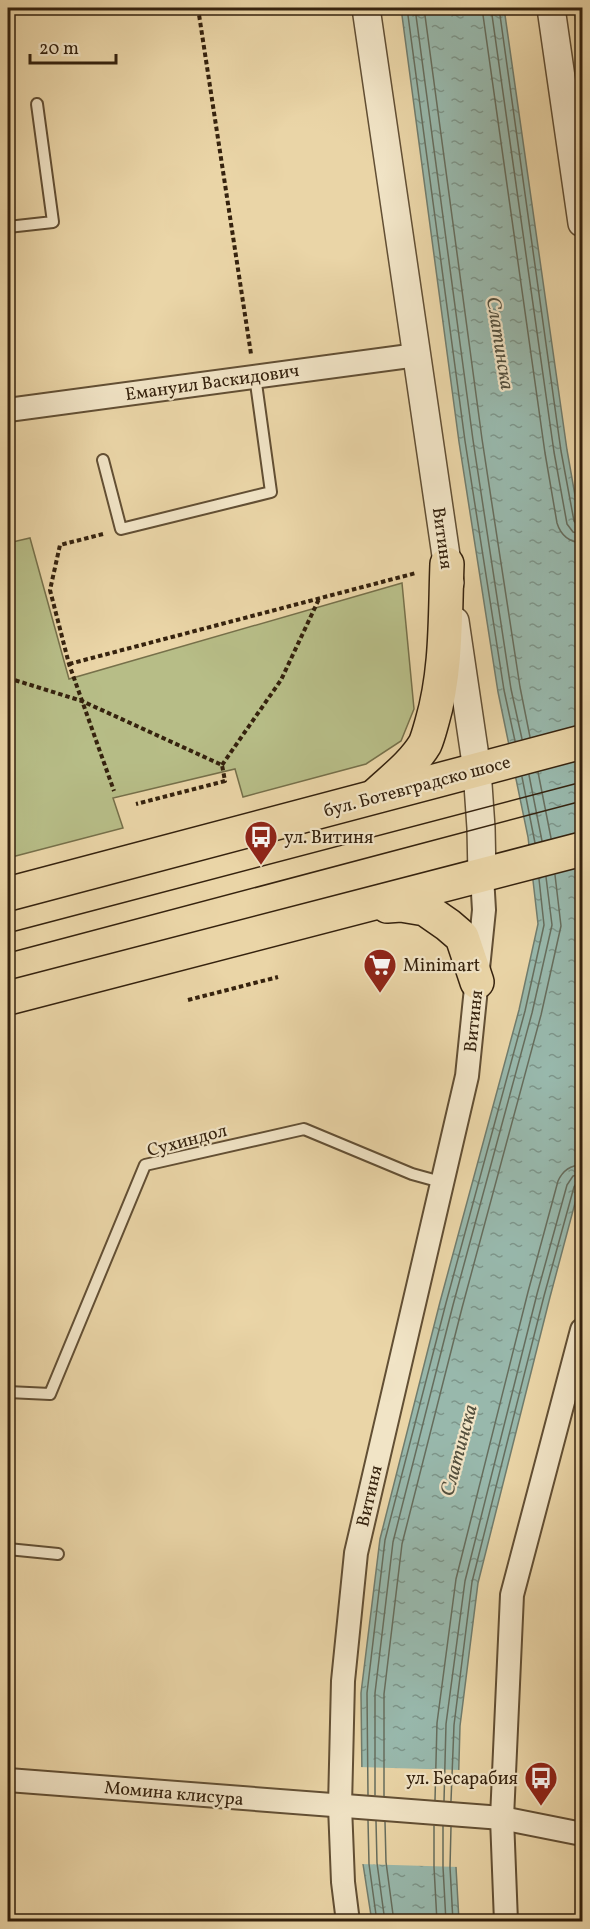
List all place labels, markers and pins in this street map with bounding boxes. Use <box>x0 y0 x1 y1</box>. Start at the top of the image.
bus stop icon: ул. Витиня <box>243 819 279 866</box>
place label: ул. Витиня <box>284 826 373 851</box>
supermarket icon: Minimart <box>362 947 398 994</box>
place label: Minimart <box>403 954 480 979</box>
bus stop icon: ул. Бесарабия <box>523 1760 559 1807</box>
place label: ул. Бесарабия <box>406 1767 518 1792</box>

